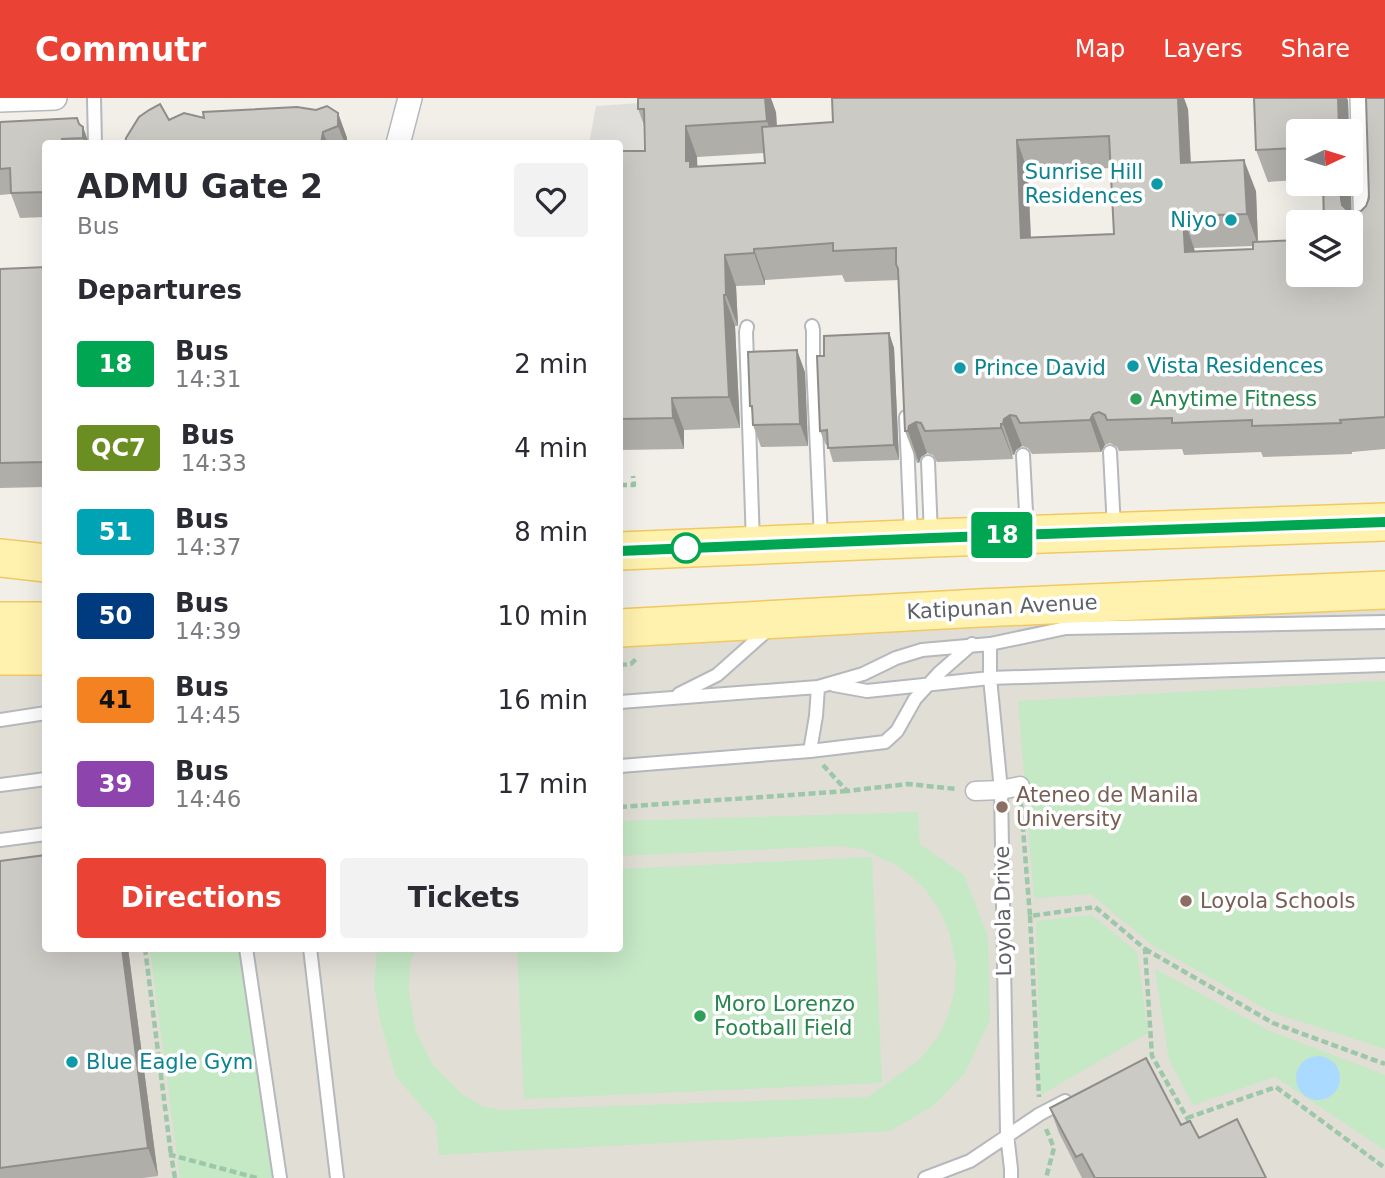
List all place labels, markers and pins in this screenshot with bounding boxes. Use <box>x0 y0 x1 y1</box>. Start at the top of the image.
place label: Sunrise Hill Residences <box>1025 160 1143 208</box>
marker: Sunrise Hill Residences <box>1149 176 1165 192</box>
place label: Niyo <box>1170 208 1217 232</box>
marker: Niyo <box>1223 212 1239 228</box>
place label: Vista Residences <box>1147 354 1324 378</box>
place label: Prince David <box>974 356 1106 380</box>
marker: Vista Residences <box>1125 358 1141 374</box>
marker: Prince David <box>952 360 968 376</box>
place label: Anytime Fitness <box>1150 387 1317 411</box>
marker: Anytime Fitness <box>1128 391 1144 407</box>
unlabelled marker <box>671 533 701 563</box>
place label: Ateneo de Manila University <box>1016 783 1199 831</box>
marker: Ateneo de Manila University <box>994 799 1010 815</box>
place label: Loyola Schools <box>1200 889 1356 913</box>
marker: Loyola Schools <box>1178 893 1194 909</box>
place label: Moro Lorenzo Football Field <box>714 992 855 1040</box>
marker: Moro Lorenzo Football Field <box>692 1008 708 1024</box>
place label: Blue Eagle Gym <box>86 1050 253 1074</box>
marker: Blue Eagle Gym <box>64 1054 80 1070</box>

